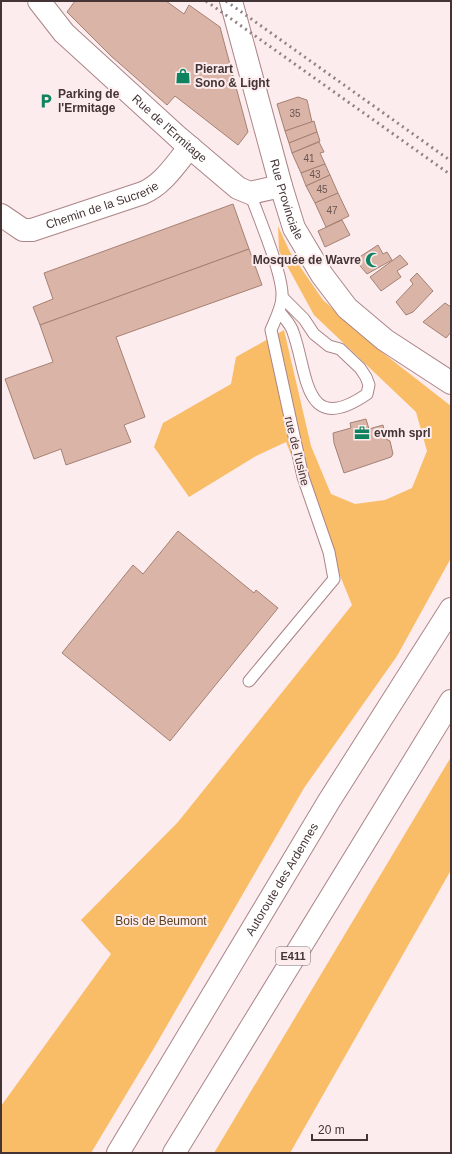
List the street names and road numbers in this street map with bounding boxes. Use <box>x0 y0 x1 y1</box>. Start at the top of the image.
street label: Rue de l'Ermitage <box>129 92 210 166</box>
street label: Rue Provinciale <box>267 157 307 243</box>
street label: Chemin de la Sucrerie <box>44 178 162 232</box>
street label: rue de l'usine <box>282 415 312 487</box>
street label: Autoroute des Ardennes <box>243 820 321 938</box>
road number: E411 <box>276 947 310 965</box>

